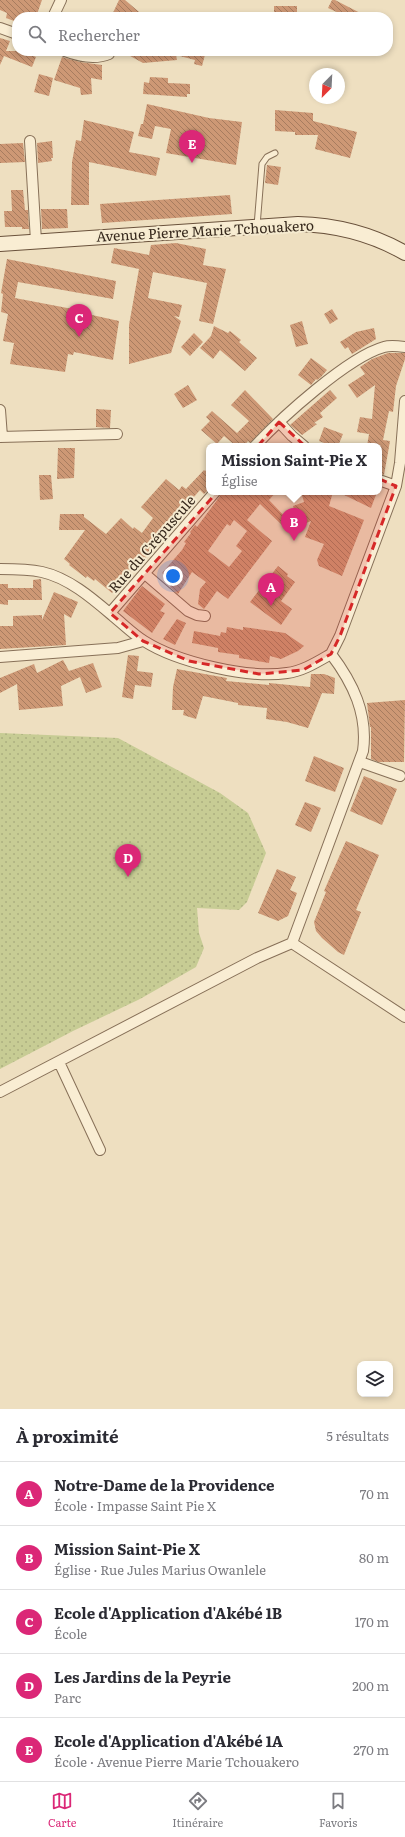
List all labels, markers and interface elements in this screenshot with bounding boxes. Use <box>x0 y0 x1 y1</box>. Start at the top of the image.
search box <box>12 12 393 56</box>
icon: search <box>26 23 48 45</box>
text: Rechercher <box>58 23 140 46</box>
north arrow <box>309 68 345 104</box>
pin: E <box>179 130 205 163</box>
street label: Avenue Pierre Marie Tchouakero <box>96 214 314 246</box>
pin: C <box>66 304 92 337</box>
popup <box>206 443 382 495</box>
text: Mission Saint-Pie X <box>221 448 367 471</box>
text: Église <box>221 471 258 490</box>
street label: Rue du Crépuscule <box>103 490 199 596</box>
pin: B <box>281 508 307 541</box>
your location <box>163 566 183 586</box>
pin: A <box>258 573 284 606</box>
pin: D <box>115 844 141 877</box>
map controls <box>357 1361 393 1397</box>
button: layers <box>357 1361 393 1397</box>
text: À proximité <box>16 1423 119 1448</box>
text: 5 résultats <box>326 1426 389 1445</box>
text: Notre-Dame de la Providence <box>54 1473 275 1496</box>
text: A <box>24 1484 34 1503</box>
text: 70 m <box>360 1484 389 1503</box>
text: École · Impasse Saint Pie X <box>54 1496 216 1515</box>
text: Mission Saint-Pie X <box>54 1537 200 1560</box>
text: B <box>25 1548 33 1567</box>
text: 80 m <box>359 1548 389 1567</box>
text: Église · Rue Jules Marius Owanlele <box>54 1560 266 1579</box>
text: Ecole d'Application d'Akébé 1B <box>54 1601 282 1624</box>
text: C <box>24 1612 34 1631</box>
text: 170 m <box>355 1612 389 1631</box>
text: École <box>54 1624 87 1643</box>
text: Les Jardins de la Peyrie <box>54 1665 231 1688</box>
text: D <box>24 1676 34 1695</box>
text: 200 m <box>352 1676 389 1695</box>
text: Parc <box>54 1688 81 1707</box>
text: Ecole d'Application d'Akébé 1A <box>54 1729 283 1752</box>
text: E <box>25 1740 33 1759</box>
text: 270 m <box>353 1740 389 1759</box>
text: École · Avenue Pierre Marie Tchouakero <box>54 1752 299 1771</box>
tab: Carte <box>48 1790 77 1830</box>
tab: Itinéraire <box>172 1790 223 1830</box>
tab: Favoris <box>319 1790 357 1830</box>

